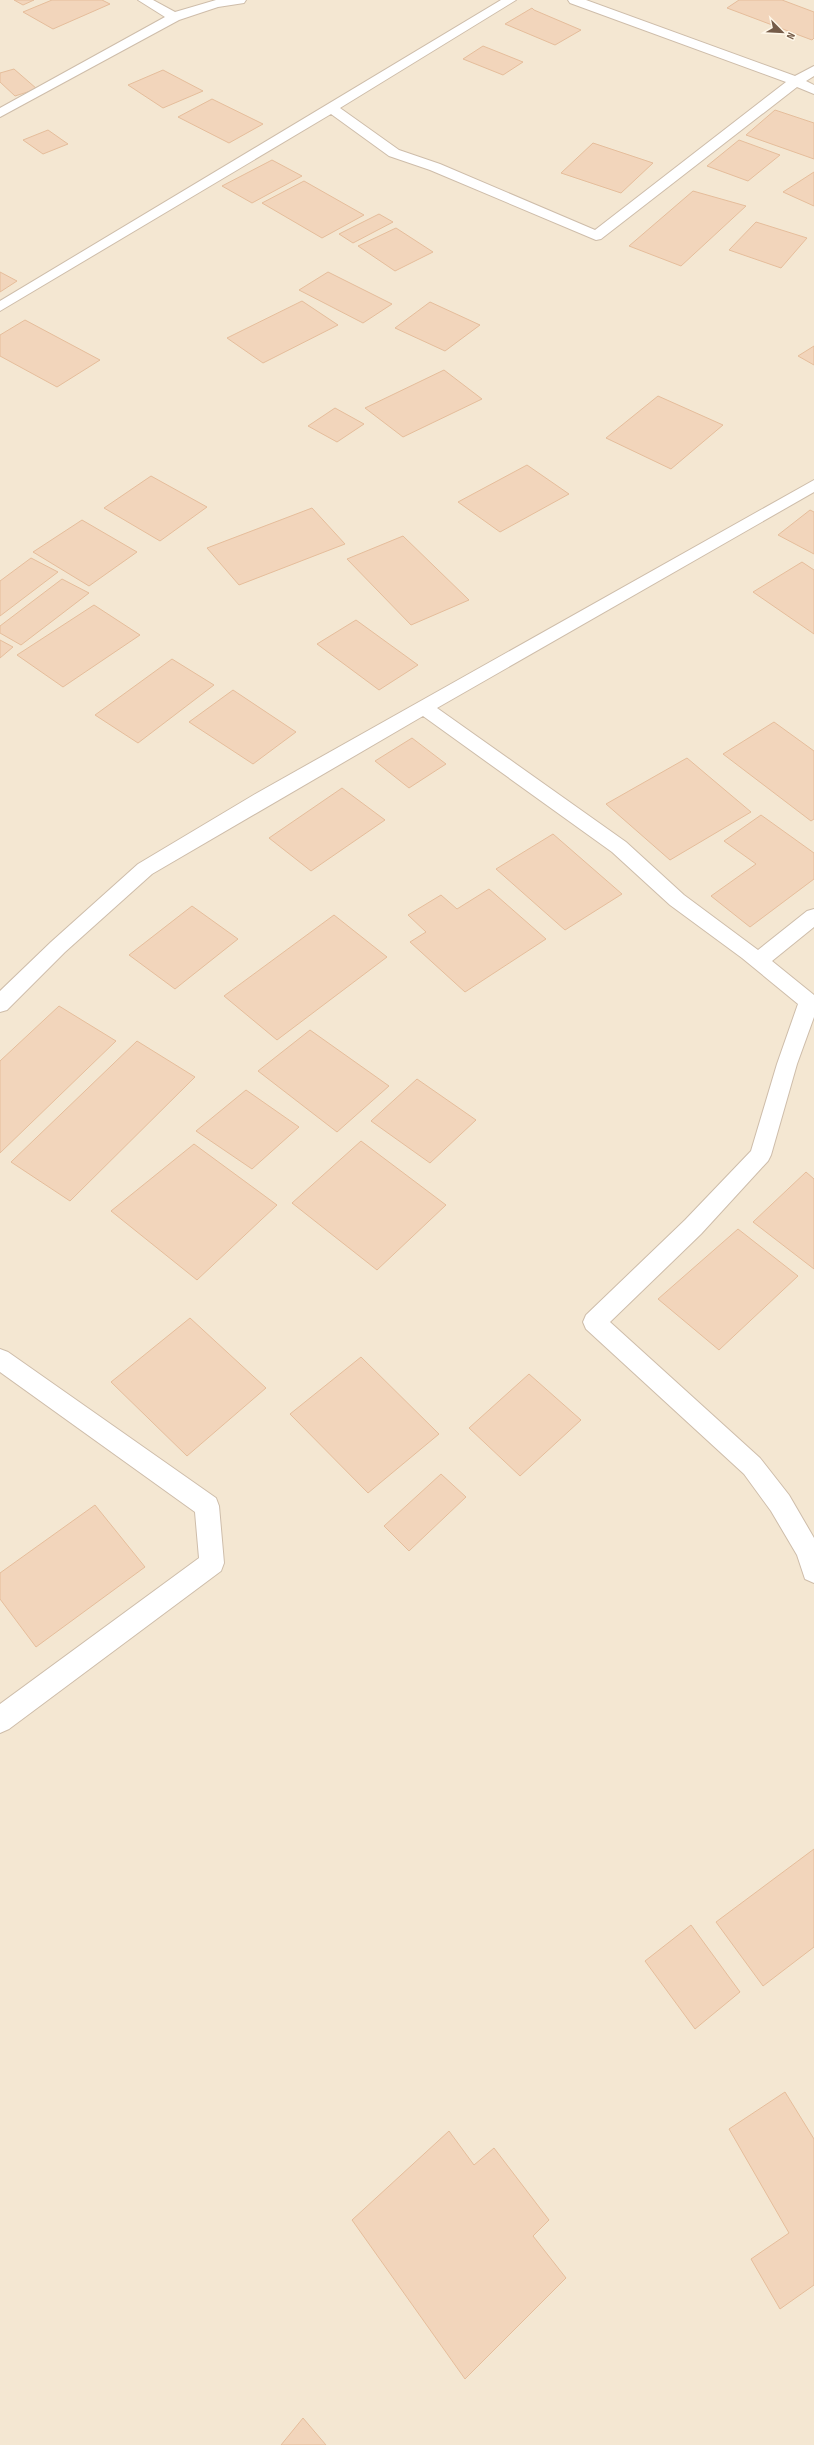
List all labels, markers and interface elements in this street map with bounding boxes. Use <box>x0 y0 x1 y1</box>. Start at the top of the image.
north arrow <box>762 12 802 52</box>
text: N <box>783 31 798 41</box>

